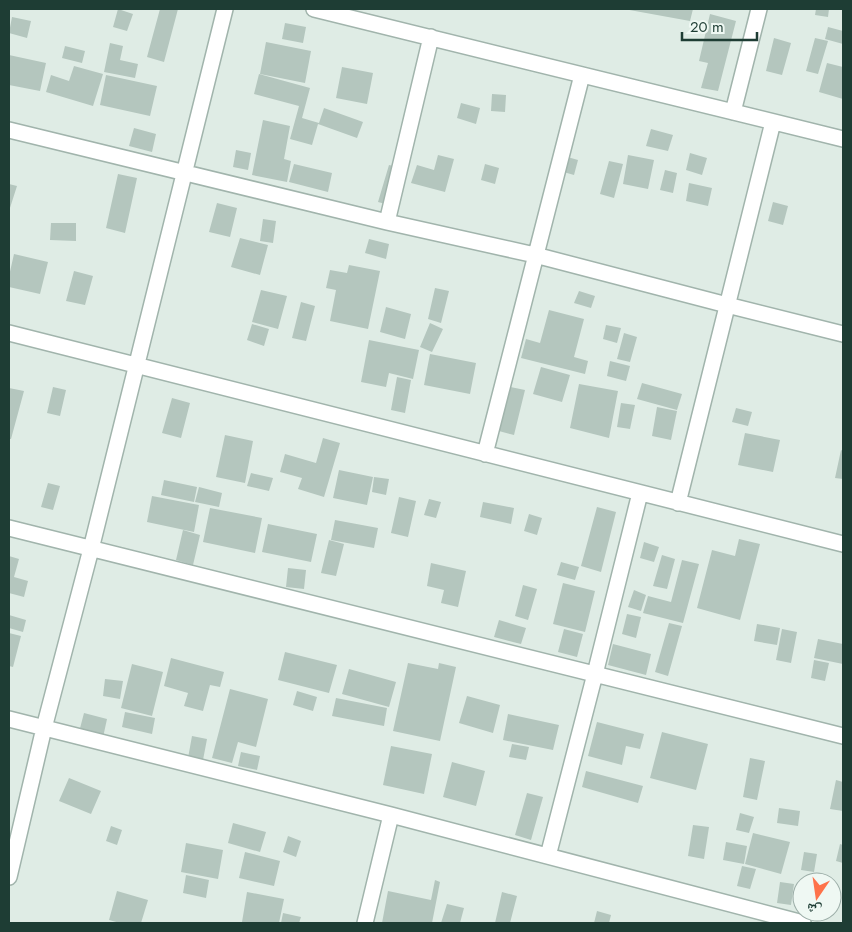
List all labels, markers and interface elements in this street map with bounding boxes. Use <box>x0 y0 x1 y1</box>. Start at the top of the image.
scale bar <box>682 10 757 42</box>
text: 20 m <box>690 16 724 38</box>
north arrow <box>792 872 842 922</box>
text: ش <box>804 898 824 921</box>

